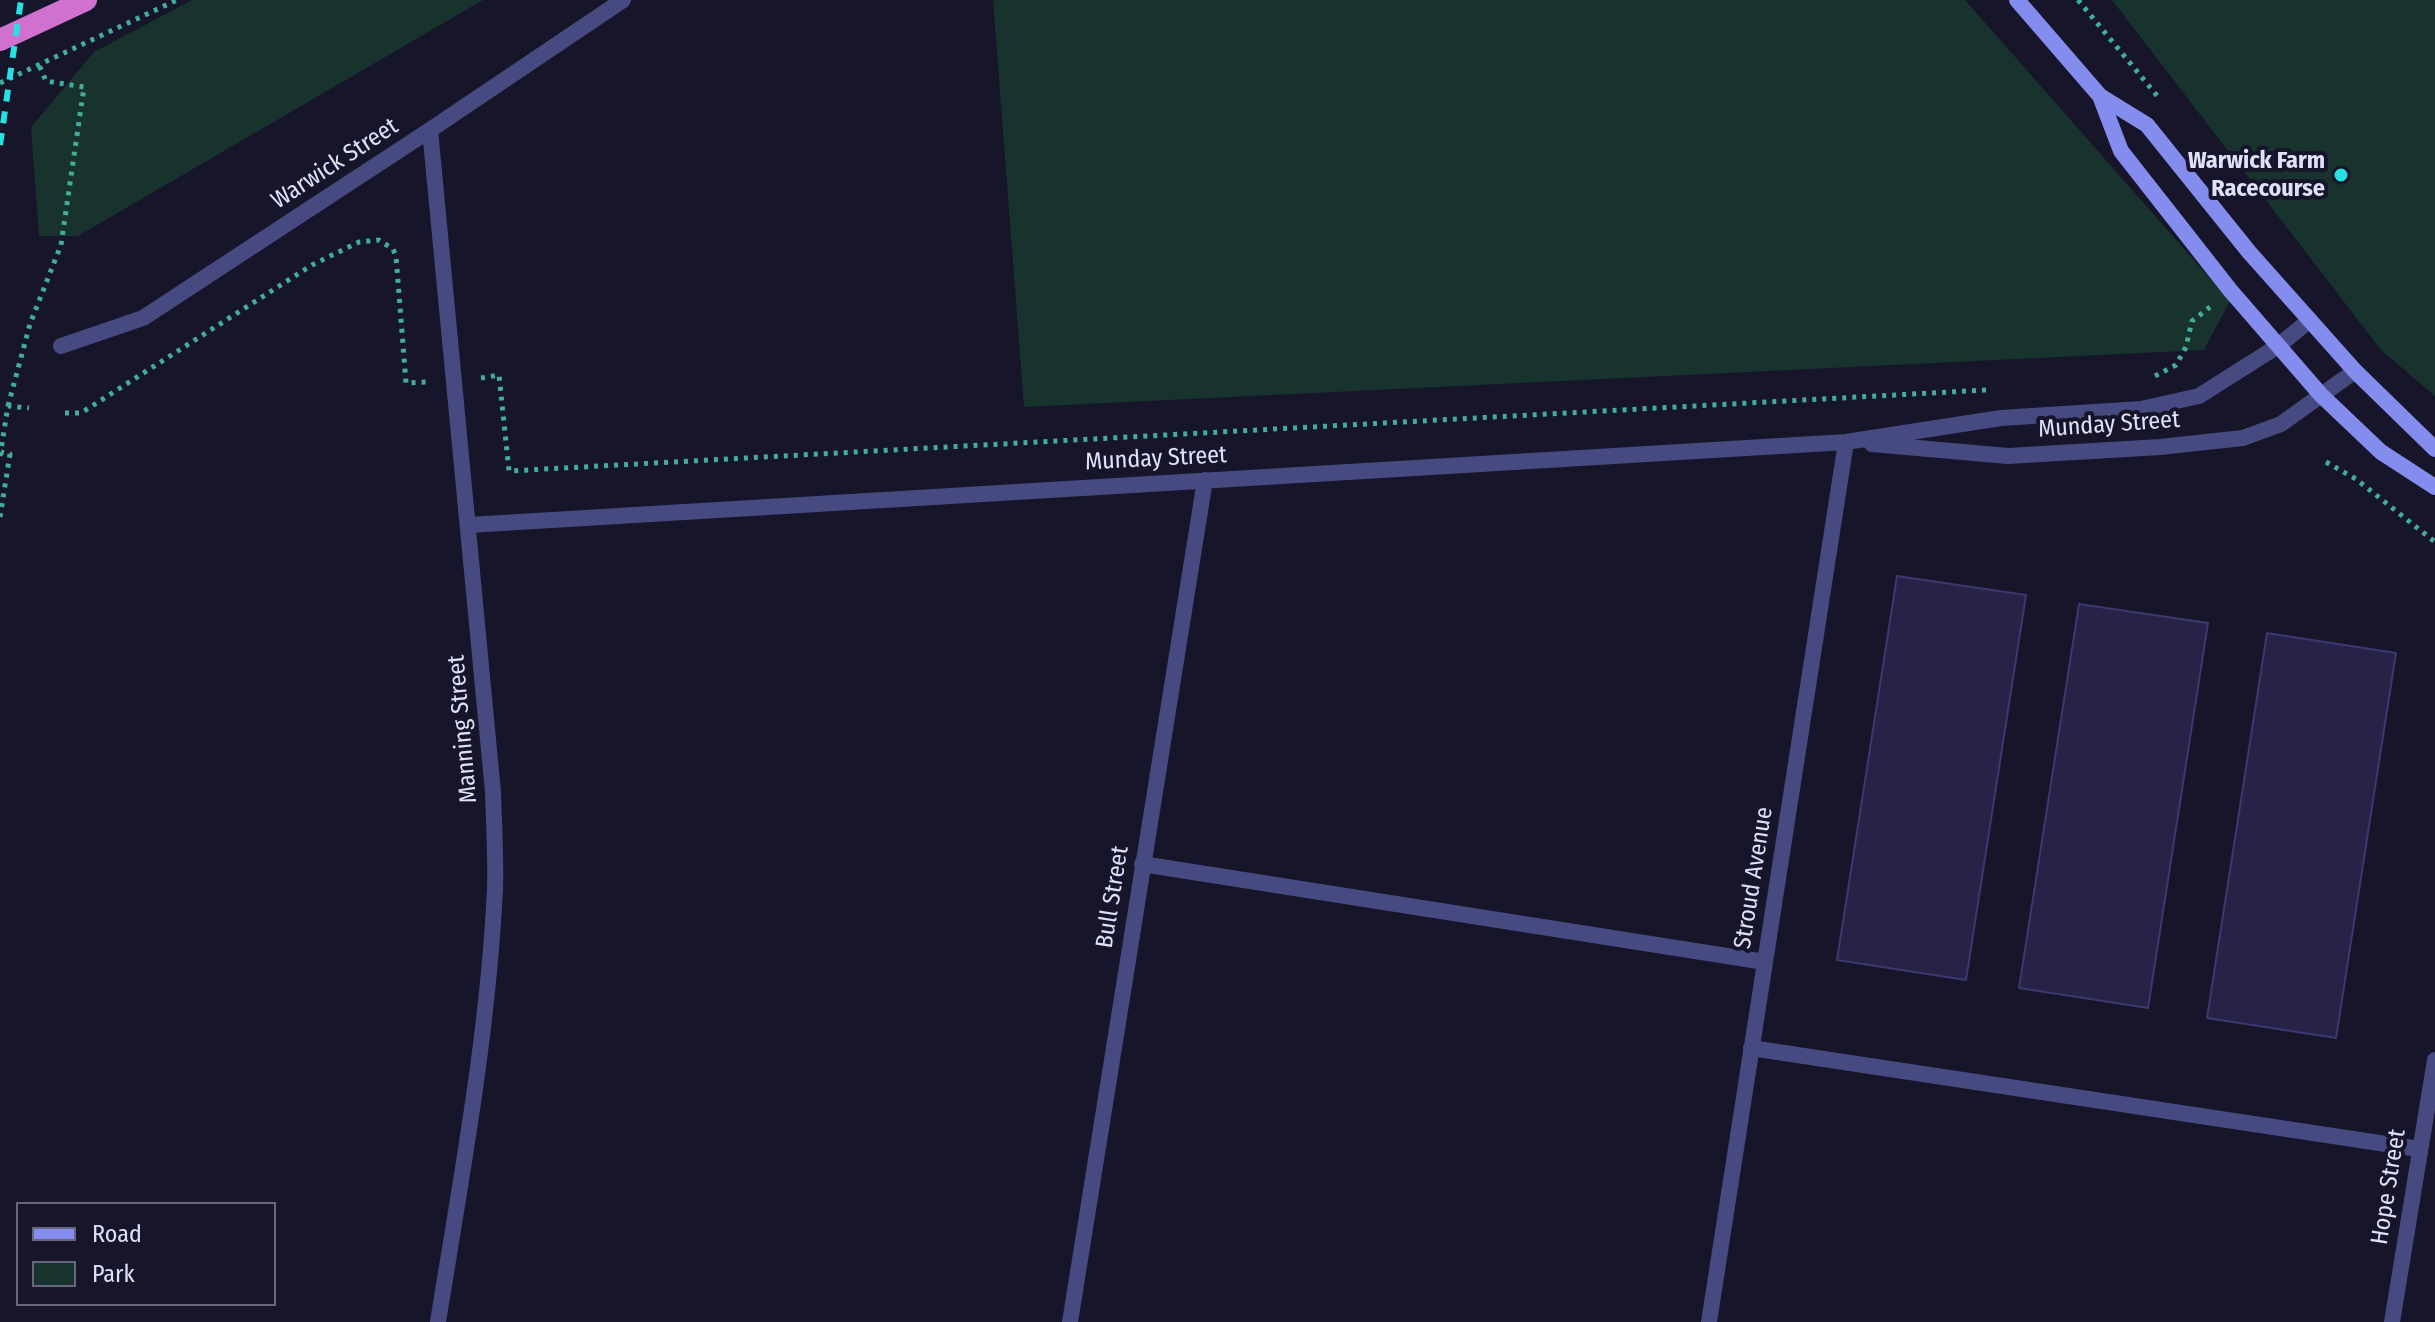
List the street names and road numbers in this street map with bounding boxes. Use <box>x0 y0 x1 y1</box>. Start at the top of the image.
street label: Warwick Street <box>266 112 404 216</box>
street label: Munday Street <box>2037 406 2181 444</box>
street label: Munday Street <box>1084 441 1228 477</box>
street label: Manning Street <box>442 654 484 804</box>
street label: Stroud Avenue <box>1729 805 1779 951</box>
street label: Bull Street <box>1091 844 1135 950</box>
street label: Hope Street <box>2366 1127 2412 1247</box>

